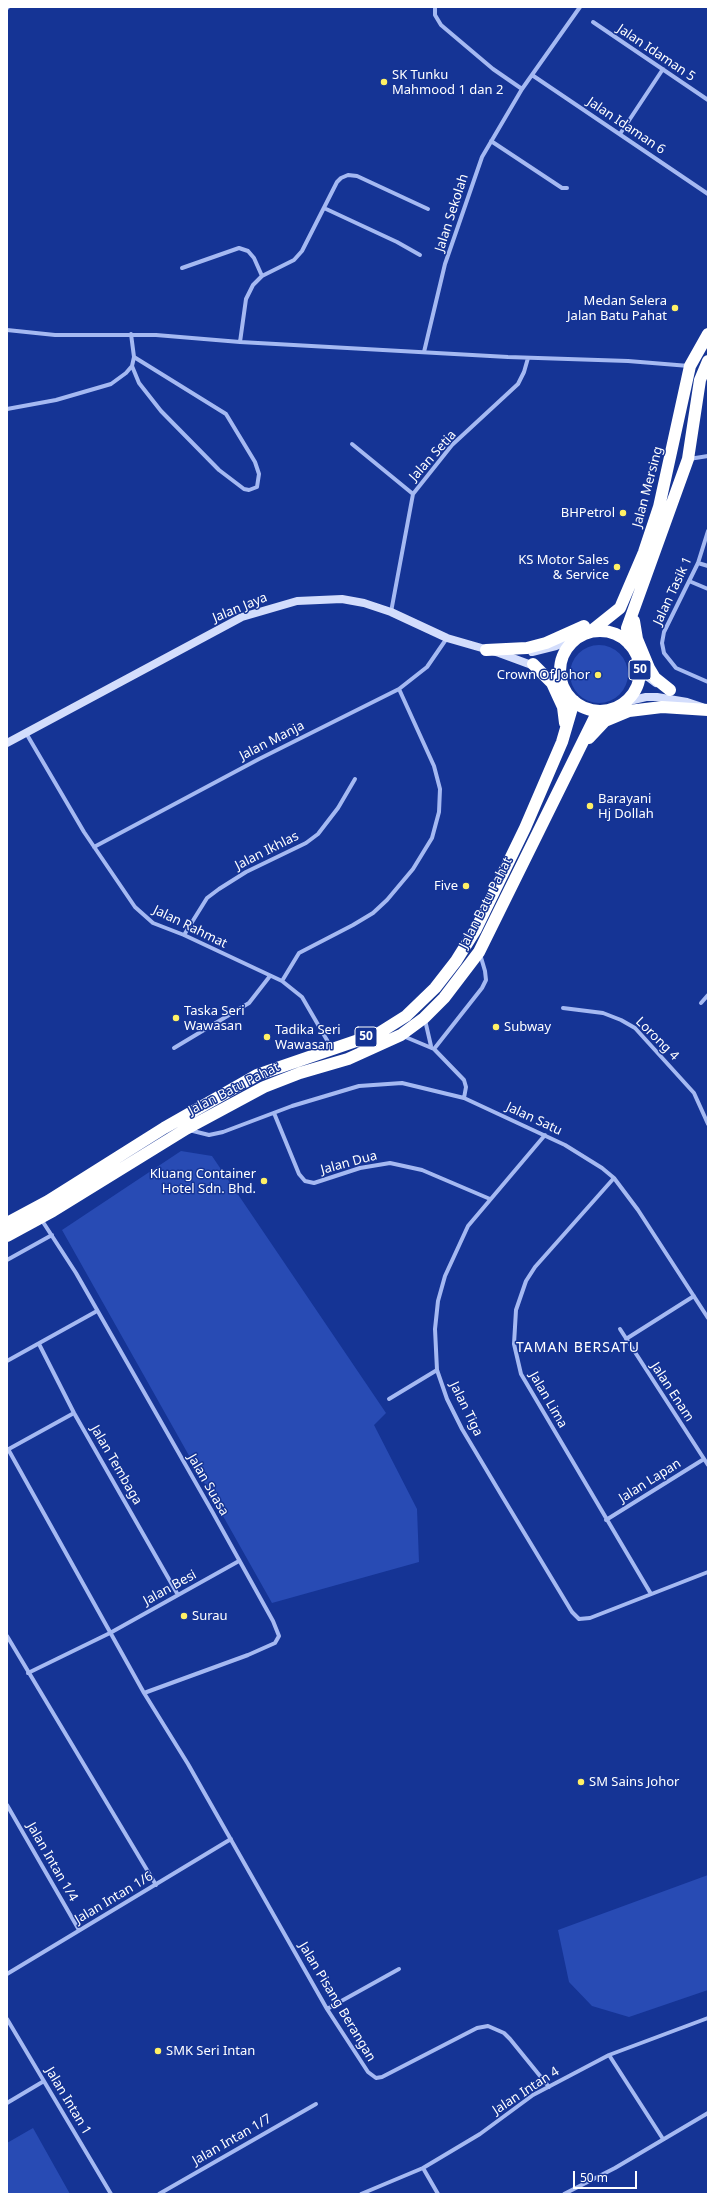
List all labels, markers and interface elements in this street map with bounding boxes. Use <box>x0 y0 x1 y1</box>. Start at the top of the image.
street label: Jalan Idaman 5 <box>614 21 698 85</box>
place label: SK Tunku Mahmood 1 dan 2 <box>392 67 503 98</box>
marker: SK Tunku Mahmood 1 dan 2 <box>379 77 389 87</box>
street label: Jalan Idaman 6 <box>584 94 668 158</box>
street label: Jalan Sekolah <box>432 172 472 254</box>
place label: Medan Selera Jalan Batu Pahat <box>567 293 667 324</box>
marker: Medan Selera Jalan Batu Pahat <box>670 303 680 313</box>
street label: Jalan Setia <box>406 427 460 485</box>
street label: Jalan Mersing <box>630 445 666 529</box>
place label: BHPetrol <box>561 505 615 521</box>
marker: BHPetrol <box>618 508 628 518</box>
place label: KS Motor Sales & Service <box>518 552 609 583</box>
street label: Jalan Tasik 1 <box>650 554 696 628</box>
marker: KS Motor Sales & Service <box>612 562 622 572</box>
street label: Jalan Jaya <box>210 590 270 626</box>
road number: 50 <box>629 660 651 680</box>
place label: Crown Of Johor <box>497 667 590 683</box>
marker: Crown Of Johor <box>593 670 603 680</box>
street label: Jalan Manja <box>237 718 307 764</box>
place label: Barayani Hj Dollah <box>598 791 654 822</box>
marker: Barayani Hj Dollah <box>585 801 595 811</box>
street label: Jalan Ikhlas <box>233 828 301 874</box>
street label: Jalan Batu Pahat <box>456 855 516 951</box>
place label: Five <box>434 878 458 894</box>
marker: Five <box>461 881 471 891</box>
street label: Jalan Rahmat <box>150 902 230 952</box>
place label: Taska Seri Wawasan <box>184 1003 245 1034</box>
marker: Taska Seri Wawasan <box>171 1013 181 1023</box>
street label: Lorong 4 <box>632 1014 682 1064</box>
place label: Subway <box>504 1019 551 1035</box>
place label: Tadika Seri Wawasan <box>275 1022 341 1053</box>
marker: Subway <box>491 1022 501 1032</box>
road number: 50 <box>355 1027 377 1047</box>
marker: Tadika Seri Wawasan <box>262 1032 272 1042</box>
street label: Jalan Batu Pahat <box>186 1059 282 1119</box>
street label: Jalan Satu <box>503 1099 565 1139</box>
street label: Jalan Dua <box>319 1148 379 1178</box>
place label: Kluang Container Hotel Sdn. Bhd. <box>150 1166 256 1197</box>
marker: Kluang Container Hotel Sdn. Bhd. <box>259 1176 269 1186</box>
district label: TAMAN BERSATU <box>516 1340 640 1356</box>
street label: Jalan Enam <box>647 1359 697 1425</box>
street label: Jalan Lima <box>526 1369 570 1431</box>
street label: Jalan Tiga <box>446 1379 486 1439</box>
street label: Jalan Tembaga <box>87 1422 145 1508</box>
street label: Jalan Suasa <box>184 1451 232 1519</box>
street label: Jalan Lapan <box>616 1456 684 1506</box>
street label: Jalan Besi <box>141 1567 199 1609</box>
place label: Surau <box>192 1608 228 1624</box>
marker: Surau <box>179 1611 189 1621</box>
place label: SM Sains Johor <box>589 1774 679 1790</box>
marker: SM Sains Johor <box>576 1777 586 1787</box>
street label: Jalan Intan 1/4 <box>23 1820 81 1904</box>
street label: Jalan Intan 1/6 <box>72 1869 156 1927</box>
street label: Jalan Pisang Berangan <box>295 1939 379 2065</box>
place label: SMK Seri Intan <box>166 2043 255 2059</box>
marker: SMK Seri Intan <box>153 2046 163 2056</box>
street label: Jalan Intan 1 <box>42 2064 94 2138</box>
street label: Jalan Intan 4 <box>490 2064 562 2118</box>
street label: Jalan Intan 1/7 <box>190 2111 274 2169</box>
scale bar <box>575 2163 639 2189</box>
text: 50 m <box>580 2169 608 2186</box>

